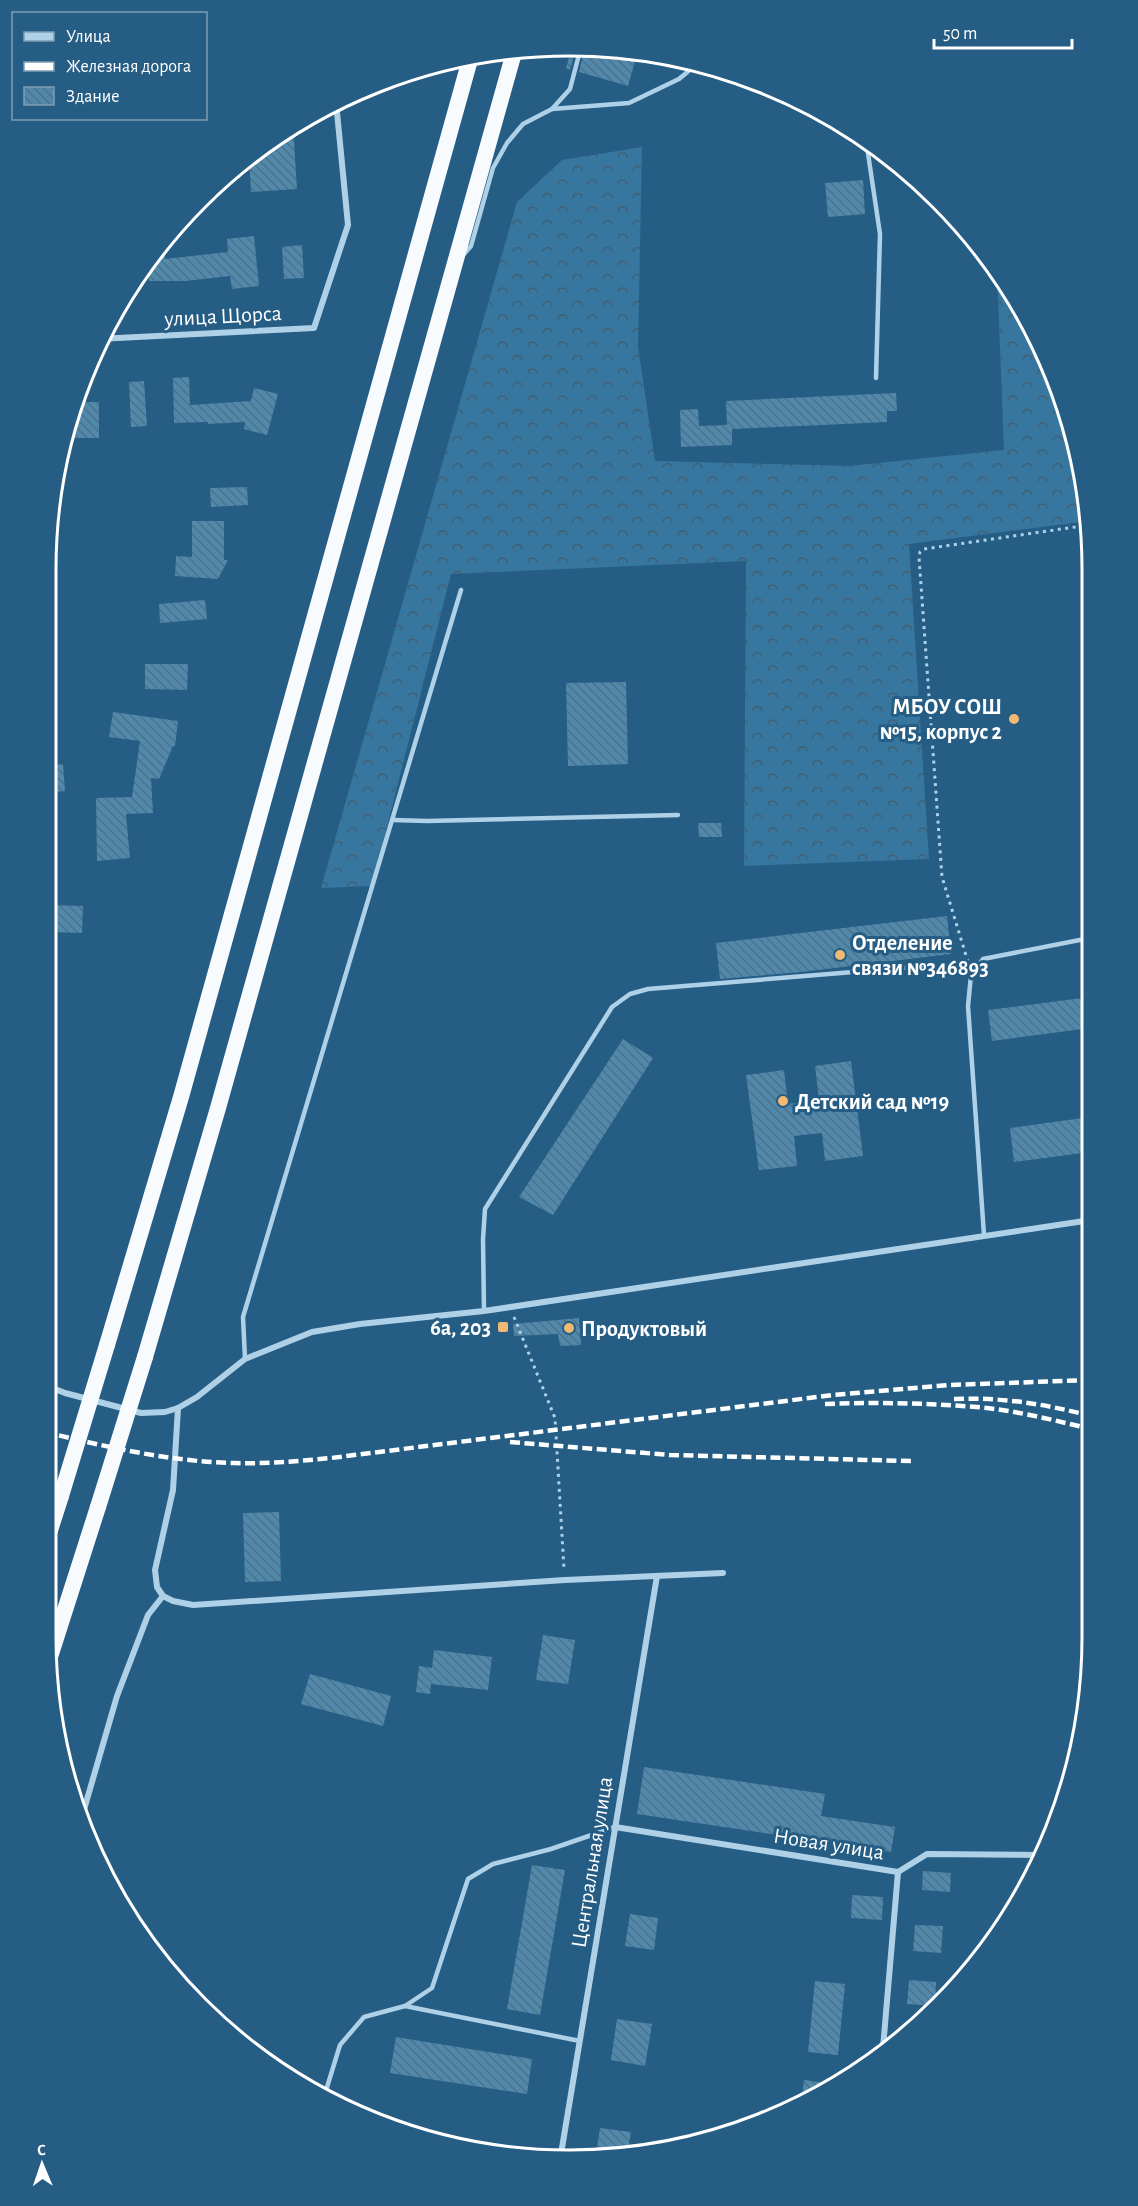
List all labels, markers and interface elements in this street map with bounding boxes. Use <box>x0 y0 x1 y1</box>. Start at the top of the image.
legend <box>12 12 207 120</box>
scale bar <box>934 12 1072 50</box>
text: 50 m <box>943 25 977 43</box>
text: Улица <box>66 28 111 46</box>
text: Железная дорога <box>66 58 191 76</box>
text: Здание <box>66 88 120 106</box>
street label: улица Щорса <box>163 302 282 330</box>
place label: МБОУ СОШ №15, корпус 2 <box>880 696 1002 744</box>
marker: МБОУ СОШ №15, корпус 2 <box>1007 712 1021 726</box>
place label: Отделение связи №346893 <box>852 932 989 979</box>
marker: Отделение связи №346893 <box>833 948 847 962</box>
place label: Детский сад №19 <box>795 1091 949 1113</box>
marker: Детский сад №19 <box>776 1094 790 1108</box>
place label: 6a, 203 <box>430 1317 491 1339</box>
place label: Продуктовый <box>581 1318 707 1341</box>
marker: 6a, 203 <box>496 1320 510 1334</box>
marker: Продуктовый <box>562 1321 576 1335</box>
street label: Центральная улица <box>568 1775 616 1949</box>
street label: Новая улица <box>772 1824 886 1864</box>
north arrow <box>12 2134 72 2194</box>
text: С <box>37 2142 46 2158</box>

